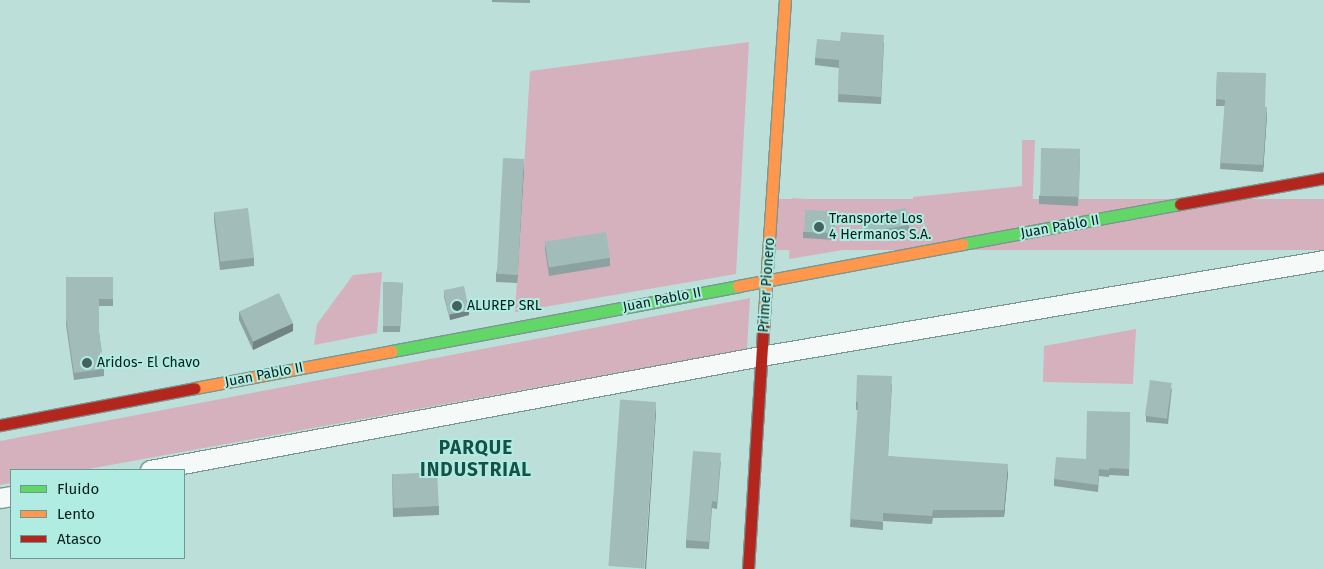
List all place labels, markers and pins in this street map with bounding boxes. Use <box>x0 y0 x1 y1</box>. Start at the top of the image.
place label: Transporte Los 4 Hermanos S.A. <box>829 211 931 243</box>
marker: Transporte Los 4 Hermanos S.A. <box>813 221 825 233</box>
place label: ALUREP SRL <box>467 298 542 314</box>
marker: ALUREP SRL <box>451 300 463 312</box>
place label: Aridos- El Chavo <box>97 355 200 371</box>
marker: Aridos- El Chavo <box>81 357 93 369</box>

